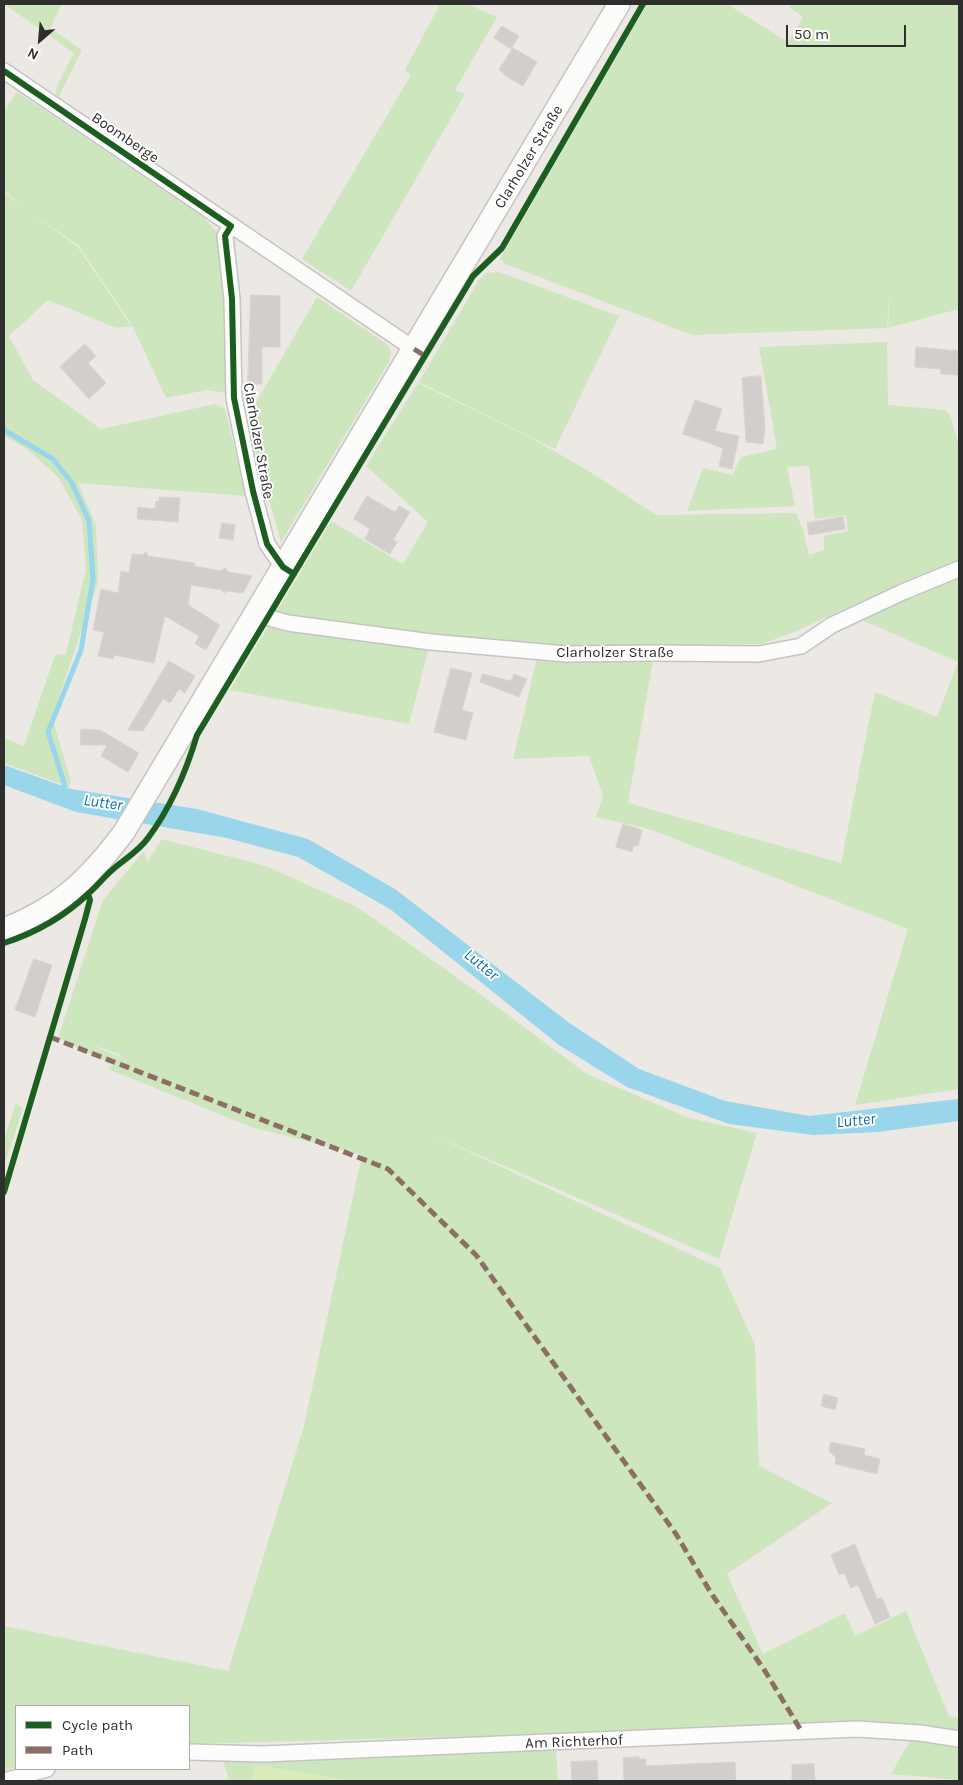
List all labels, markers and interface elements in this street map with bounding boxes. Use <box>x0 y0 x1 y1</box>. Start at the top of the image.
north arrow <box>15 15 65 65</box>
scale bar <box>788 15 908 47</box>
text: 50 m <box>794 25 829 43</box>
text: N <box>25 44 41 64</box>
street label: Clarholzer Straße <box>491 102 567 212</box>
street label: Boomberge <box>88 109 162 167</box>
street label: Clarholzer Straße <box>239 382 277 500</box>
street label: Clarholzer Straße <box>556 644 674 662</box>
water label: Lutter <box>82 791 124 815</box>
water label: Lutter <box>460 945 502 985</box>
water label: Lutter <box>836 1109 876 1133</box>
legend <box>15 1705 190 1770</box>
text: Cycle path <box>62 1716 133 1734</box>
street label: Am Richterhof <box>525 1731 623 1753</box>
text: Path <box>62 1741 93 1759</box>

